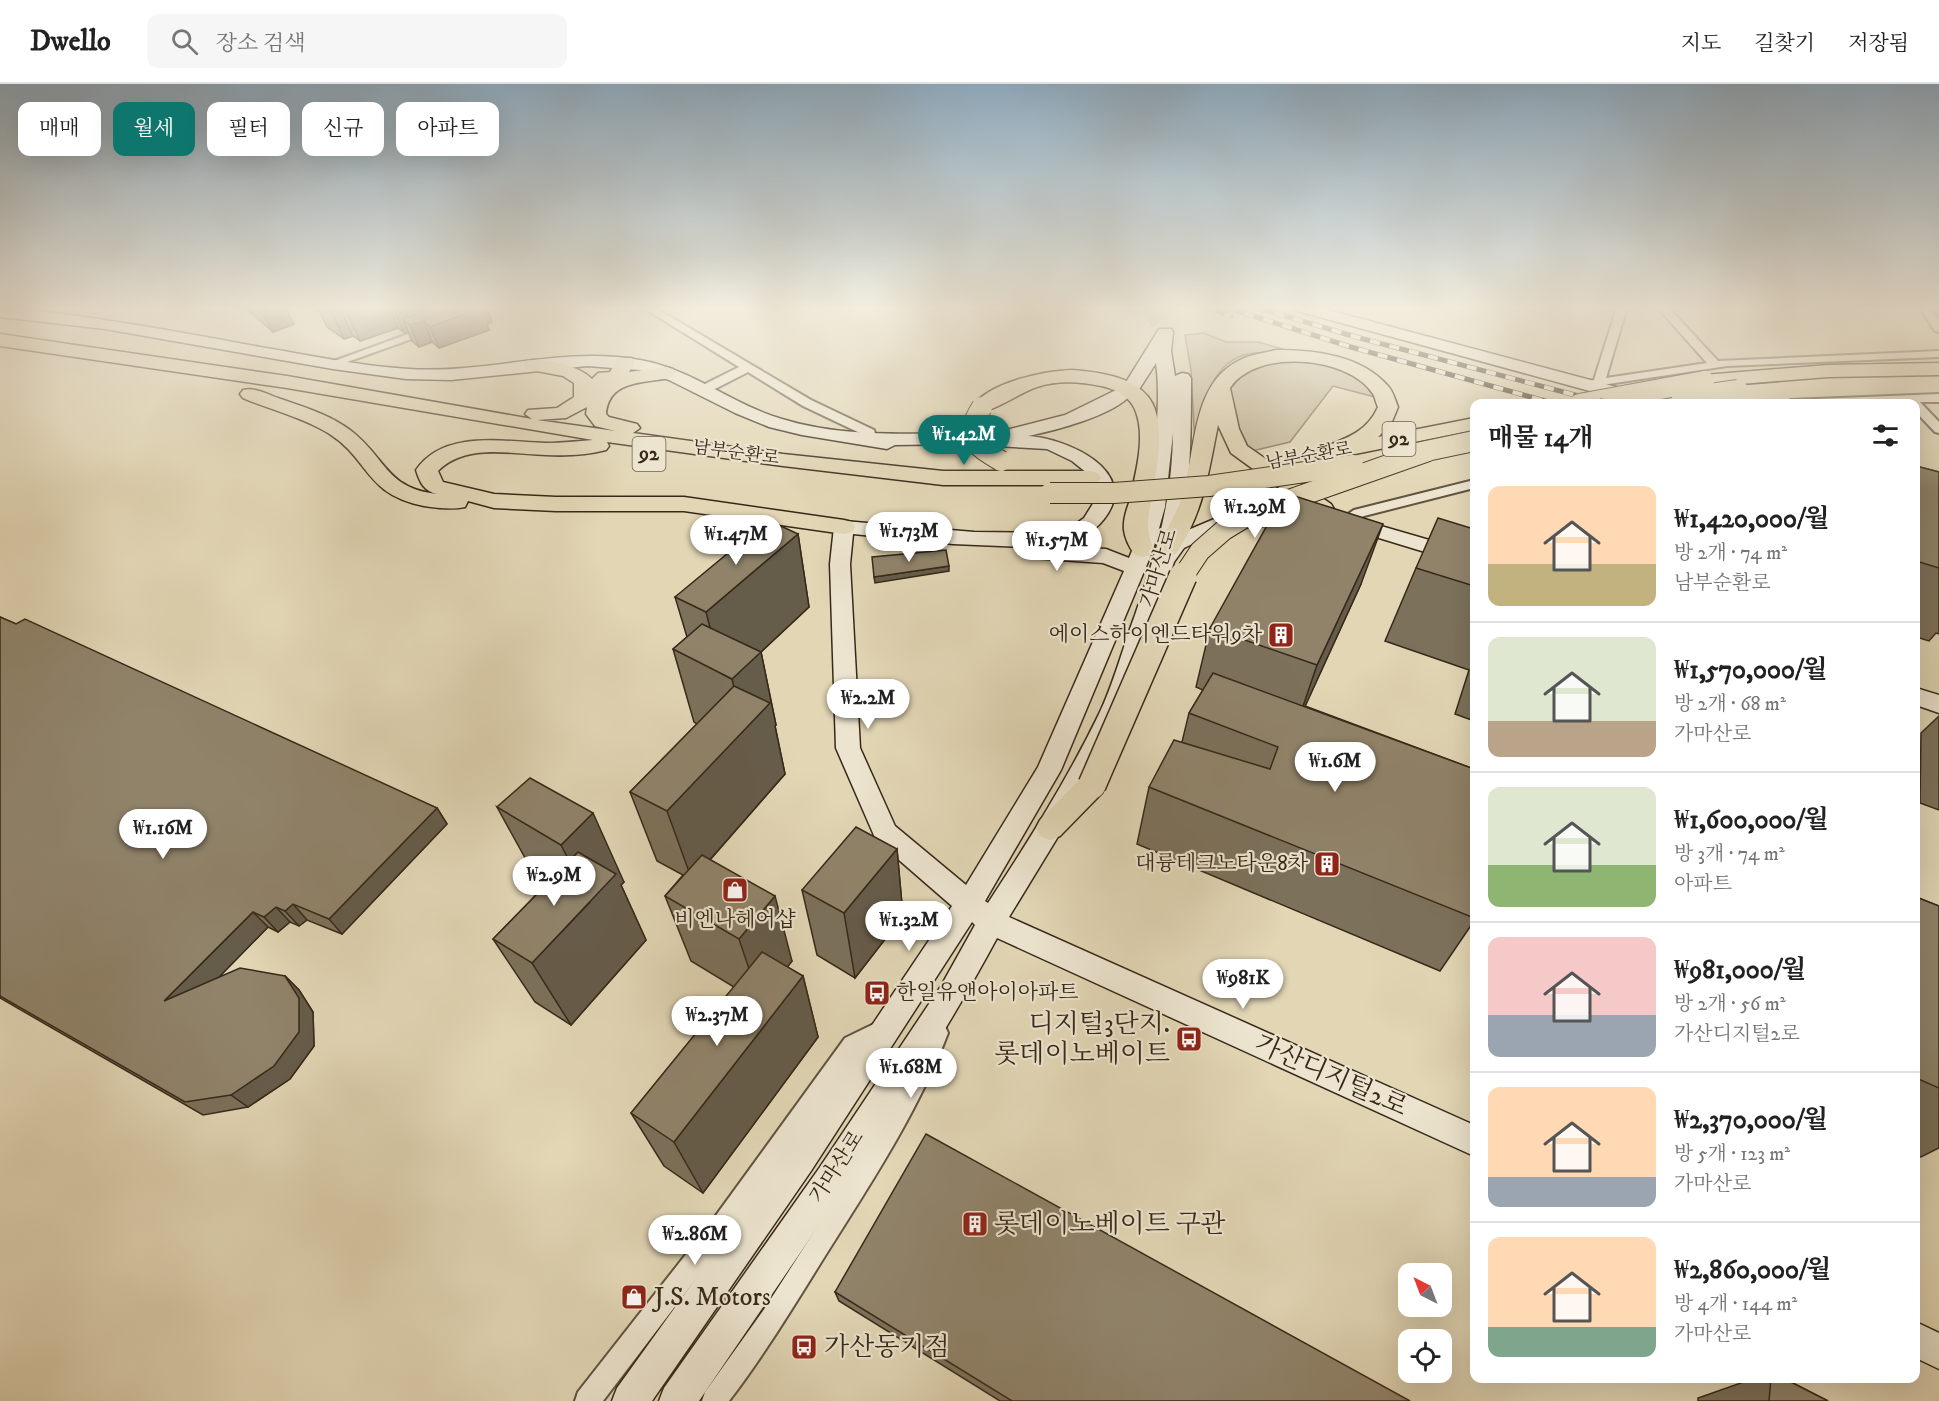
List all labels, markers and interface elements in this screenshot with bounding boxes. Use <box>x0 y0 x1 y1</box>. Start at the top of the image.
search box <box>147 14 567 68</box>
text: Dwello <box>30 24 111 59</box>
icon: search <box>168 25 201 58</box>
text: 장소 검색 <box>216 30 305 57</box>
text: 지도 <box>1681 31 1721 57</box>
text: 길찾기 <box>1754 31 1815 57</box>
text: 저장됨 <box>1848 31 1909 57</box>
chip: 매매 <box>18 102 101 156</box>
chip: 월세 <box>113 102 195 156</box>
chip: 필터 <box>207 102 290 156</box>
chip: 신규 <box>302 102 384 156</box>
chip: 아파트 <box>396 102 499 156</box>
pin: ₩1.42M <box>915 415 1013 466</box>
icon: filters <box>1869 419 1902 452</box>
text: ₩1.42M <box>932 422 996 447</box>
road number: 92 <box>1382 422 1416 456</box>
text: 매물 14개 <box>1488 422 1593 455</box>
street label: 남부순환로 <box>691 436 781 470</box>
road number: 92 <box>632 437 666 471</box>
street label: 남부순환로 <box>1264 438 1354 474</box>
pin: ₩1.29M <box>1206 488 1304 539</box>
text: ₩1.29M <box>1224 495 1286 520</box>
text: ₩1,420,000/월 <box>1674 503 1829 536</box>
icon: home <box>1536 510 1608 582</box>
pin: ₩1.73M <box>860 512 958 563</box>
pin: ₩1.47M <box>687 515 785 566</box>
text: ₩1.73M <box>880 519 938 544</box>
pin: ₩1.57M <box>1008 521 1106 572</box>
text: ₩1.47M <box>704 522 768 547</box>
street label: 가마산로 <box>1135 525 1183 611</box>
text: ₩1.57M <box>1026 528 1088 553</box>
text: 방 2개 · 74 m² <box>1674 541 1787 566</box>
text: 남부순환로 <box>1674 571 1771 596</box>
building icon: 에이스하이엔드타워9차 <box>1266 620 1296 650</box>
place label: 에이스하이엔드타워9차 <box>1049 622 1263 648</box>
text: ₩1,570,000/월 <box>1674 654 1827 687</box>
icon: home <box>1536 661 1608 733</box>
pin: ₩2.2M <box>826 679 910 730</box>
text: ₩2.2M <box>841 686 895 711</box>
text: 방 2개 · 68 m² <box>1674 692 1786 717</box>
text: 가마산로 <box>1674 722 1751 747</box>
pin: ₩1.6M <box>1293 742 1377 793</box>
text: ₩1.6M <box>1309 749 1361 774</box>
text: ₩1,600,000/월 <box>1674 804 1829 837</box>
pin: ₩1.16M <box>114 809 212 860</box>
icon: home <box>1536 811 1608 883</box>
text: ₩1.16M <box>133 816 193 841</box>
text: 방 3개 · 74 m² <box>1674 842 1785 867</box>
building icon: 대륭테크노타운8차 <box>1312 849 1342 879</box>
place label: 대륭테크노타운8차 <box>1135 851 1309 877</box>
pin: ₩2.9M <box>512 856 596 907</box>
text: ₩2.9M <box>527 863 581 888</box>
text: 아파트 <box>1674 872 1732 897</box>
shop icon: 비엔나헤어샵 <box>720 875 750 905</box>
pin: ₩1.32M <box>860 901 958 952</box>
place label: 비엔나헤어샵 <box>674 907 797 933</box>
text: ₩1.32M <box>879 908 939 933</box>
text: ₩981,000/월 <box>1674 954 1806 987</box>
pin: ₩981K <box>1201 959 1285 1010</box>
icon: home <box>1536 961 1608 1033</box>
text: ₩981K <box>1216 966 1270 991</box>
bus stop icon: 한일유앤아이아파트 <box>862 978 892 1008</box>
place label: 한일유앤아이아파트 <box>896 980 1079 1006</box>
text: 방 2개 · 56 m² <box>1674 992 1786 1017</box>
pin: ₩2.37M <box>668 996 766 1047</box>
text: ₩2.37M <box>686 1003 748 1028</box>
place label: 디지털3단지. 롯데이노베이트 <box>994 1008 1170 1071</box>
text: 가산디지털2로 <box>1674 1022 1800 1047</box>
bus stop icon: 디지털3단지. 롯데이노베이트 <box>1174 1024 1204 1054</box>
street label: 가산디지털2로 <box>1250 1028 1412 1124</box>
pin: ₩1.68M <box>862 1048 960 1099</box>
text: ₩1.68M <box>880 1055 942 1080</box>
text: ₩2,370,000/월 <box>1674 1104 1828 1137</box>
icon: home <box>1536 1111 1608 1183</box>
street label: 가마산로 <box>804 1126 870 1208</box>
text: 방 5개 · 123 m² <box>1674 1142 1790 1167</box>
text: 가마산로 <box>1674 1172 1751 1197</box>
place label: 롯데이노베이트 구관 <box>994 1208 1226 1241</box>
building icon: 롯데이노베이트 구관 <box>960 1209 990 1239</box>
pin: ₩2.86M <box>646 1215 744 1266</box>
text: ₩2.86M <box>662 1222 728 1247</box>
text: ₩2,860,000/월 <box>1674 1254 1831 1287</box>
icon: home <box>1536 1261 1608 1333</box>
north arrow <box>1398 1263 1452 1317</box>
map controls <box>1398 1263 1452 1383</box>
place label: J.S. Motors <box>652 1281 771 1314</box>
shop icon: J.S. Motors <box>619 1282 649 1312</box>
text: 방 4개 · 144 m² <box>1674 1292 1797 1317</box>
text: 가마산로 <box>1674 1322 1751 1347</box>
button: locate <box>1398 1329 1452 1383</box>
place label: 가산동기점 <box>824 1331 950 1364</box>
bus stop icon: 가산동기점 <box>789 1332 819 1362</box>

